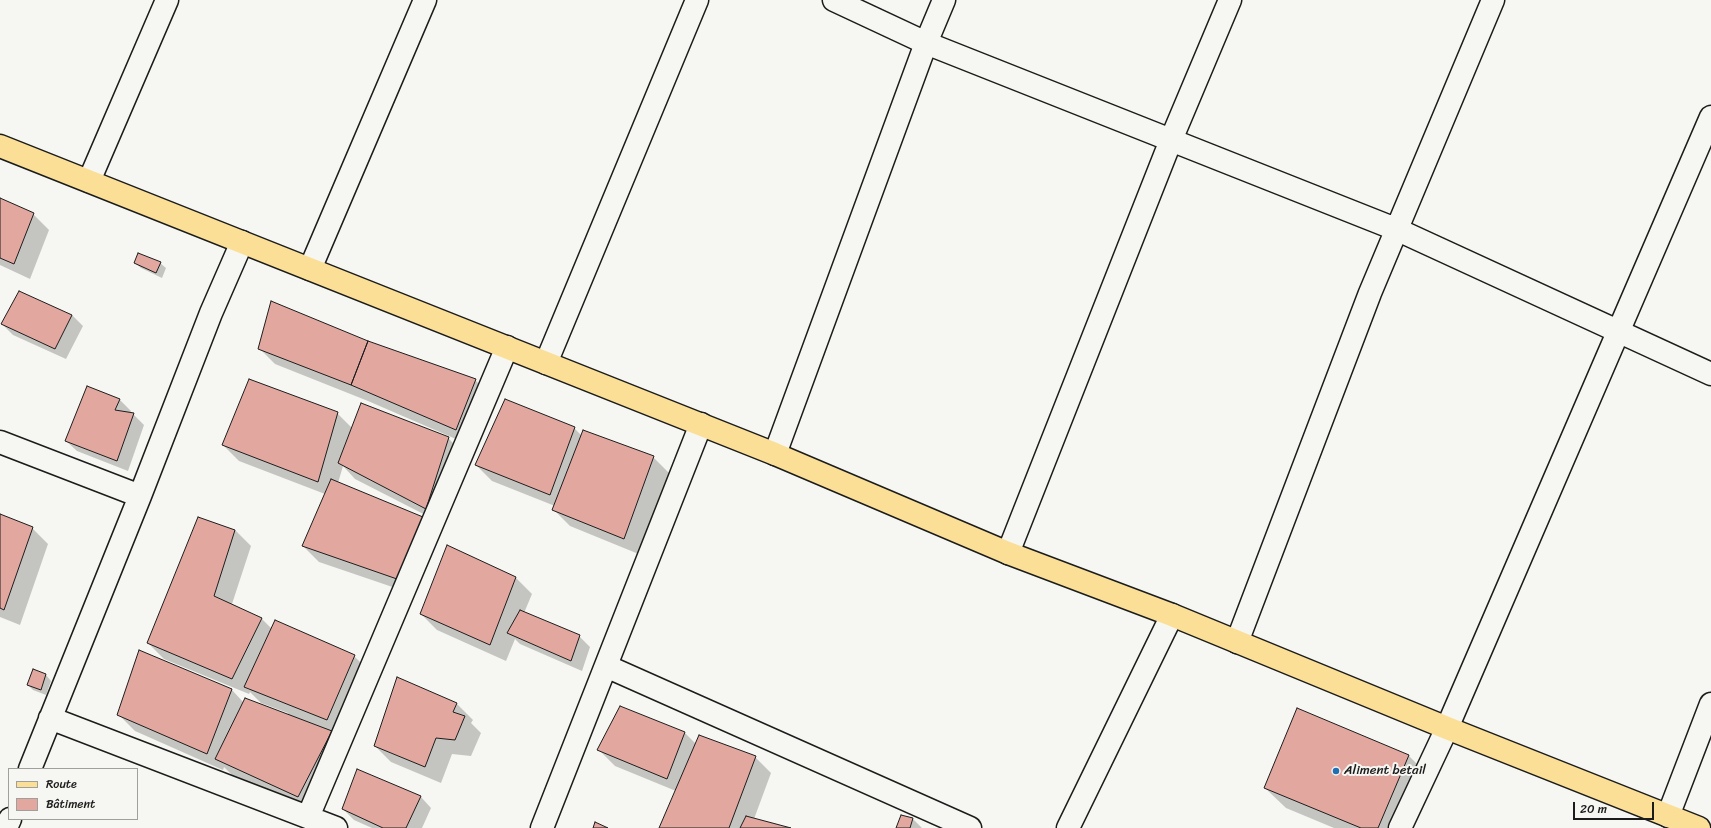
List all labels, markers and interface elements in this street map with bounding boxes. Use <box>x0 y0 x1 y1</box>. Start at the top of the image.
place label: Aliment betail <box>1344 763 1426 779</box>
marker: Aliment betail <box>1331 766 1341 776</box>
legend <box>8 768 138 820</box>
text: Route <box>46 773 77 795</box>
text: Bâtiment <box>46 793 95 815</box>
scale bar <box>1575 794 1656 820</box>
text: 20 m <box>1580 798 1607 820</box>

